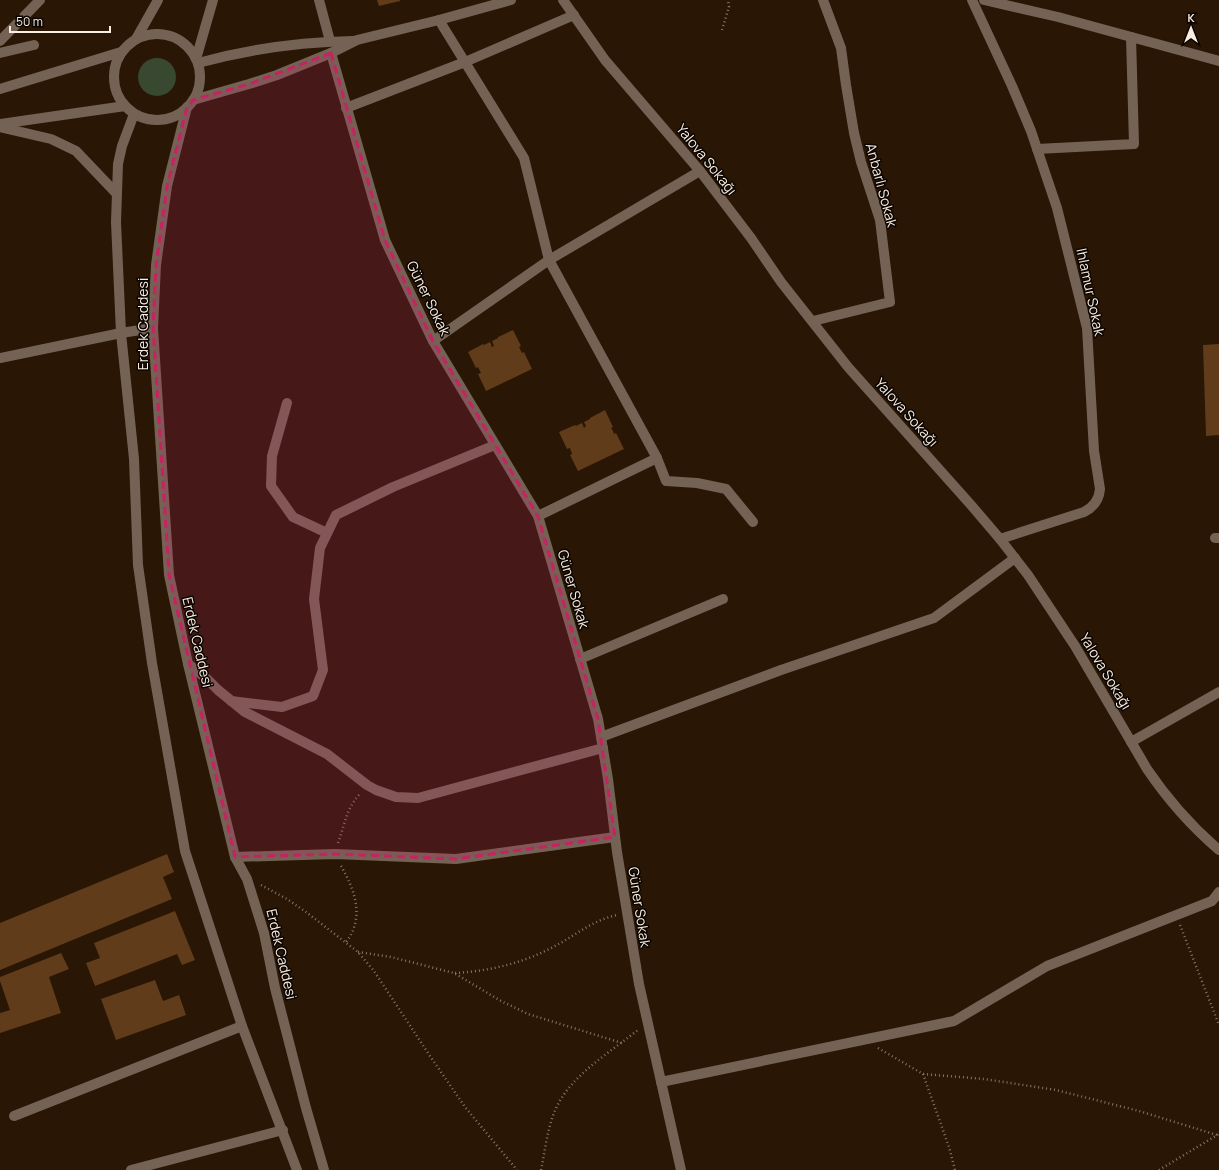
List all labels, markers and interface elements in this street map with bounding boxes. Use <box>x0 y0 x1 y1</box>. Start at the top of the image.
scale bar <box>10 8 110 34</box>
north arrow <box>1171 8 1211 48</box>
text: K <box>1187 10 1195 25</box>
text: 50 m <box>16 13 43 30</box>
street label: Yalova Sokağı <box>673 120 741 198</box>
street label: Anbarlı Sokak <box>862 141 903 230</box>
street label: Ihlamur Sokak <box>1072 246 1110 339</box>
street label: Güner Sokak <box>403 257 456 340</box>
street label: Erdek Caddesi <box>133 278 152 370</box>
street label: Yalova Sokağı <box>871 374 943 450</box>
street label: Güner Sokak <box>554 547 595 632</box>
street label: Erdek Caddesi <box>178 595 218 689</box>
street label: Yalova Sokağı <box>1076 629 1136 713</box>
street label: Güner Sokak <box>624 865 656 950</box>
street label: Erdek Caddesi <box>262 907 302 1001</box>

